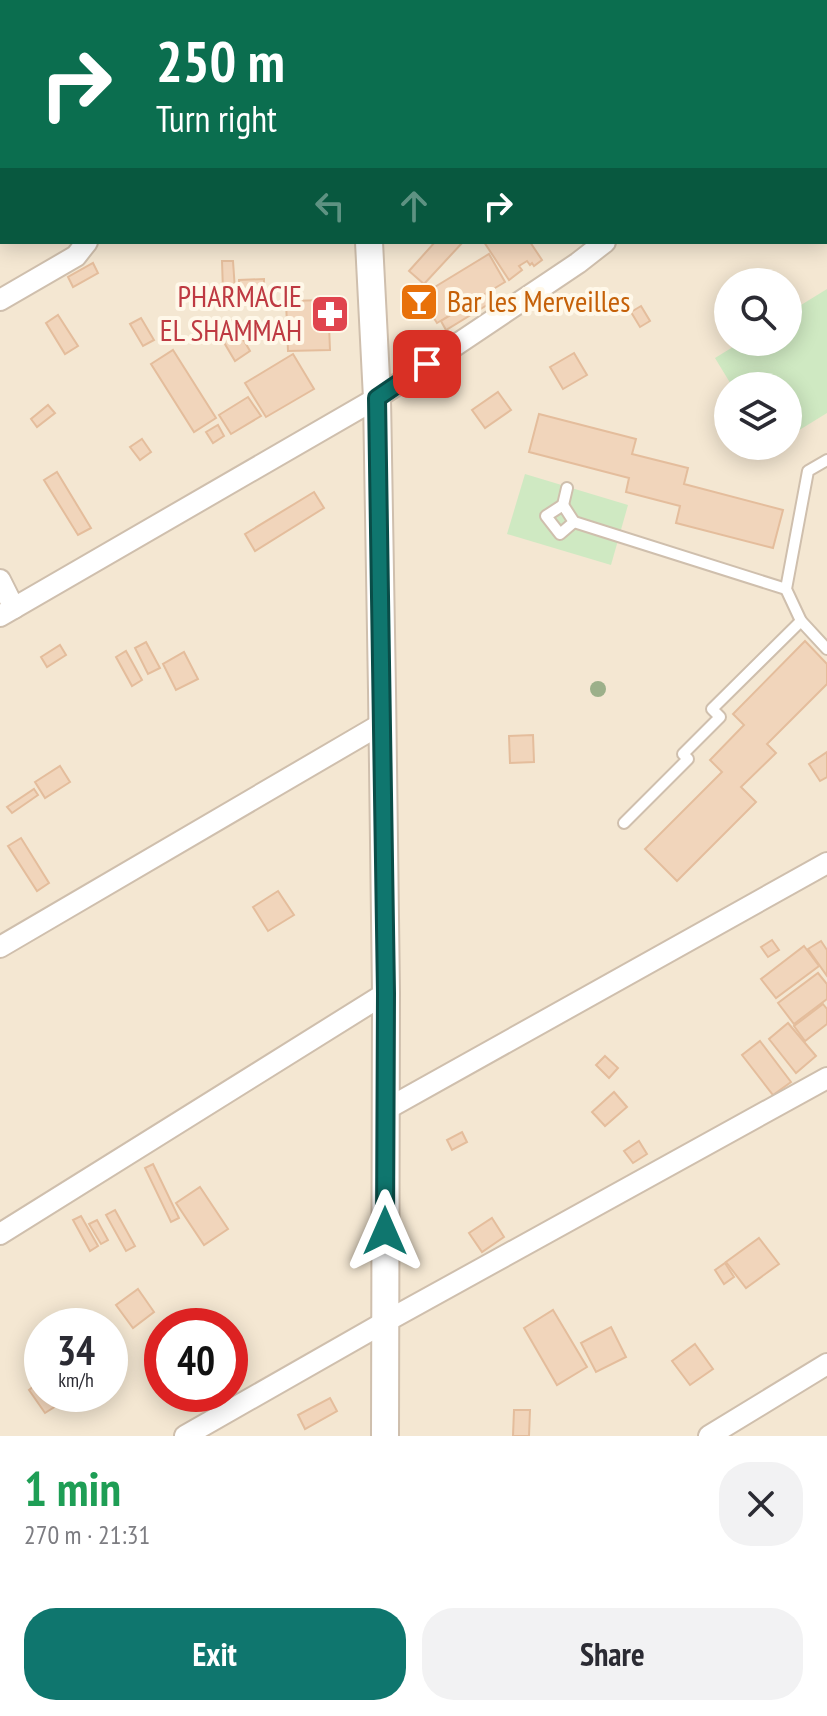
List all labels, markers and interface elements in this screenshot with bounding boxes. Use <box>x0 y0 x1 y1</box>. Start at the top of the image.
text: 250 m <box>156 25 285 97</box>
icon: right <box>24 32 128 136</box>
text: Turn right <box>156 95 277 142</box>
icon: left <box>308 184 352 228</box>
icon: ahead <box>392 184 436 228</box>
icon: right <box>476 184 520 228</box>
map controls <box>714 268 802 460</box>
button: search <box>714 268 802 356</box>
place label: PHARMACIE EL SHAMMAH <box>160 276 302 349</box>
bar icon: Bar les Merveilles <box>398 281 440 323</box>
place label: Bar les Merveilles <box>447 281 630 320</box>
pharmacy icon: PHARMACIE EL SHAMMAH <box>309 293 351 335</box>
pin <box>393 330 461 398</box>
icon: arrive <box>405 342 449 386</box>
button: layers <box>714 372 802 460</box>
position arrow <box>343 1189 427 1273</box>
speed limit sign: 40 <box>144 1308 248 1412</box>
text: 34 <box>57 1324 95 1376</box>
text: km/h <box>58 1367 94 1393</box>
text: 1 min <box>24 1457 121 1519</box>
button: close <box>719 1462 803 1546</box>
text: 270 m · 21:31 <box>24 1518 150 1551</box>
button: Exit <box>24 1608 406 1700</box>
button: Share <box>422 1608 803 1700</box>

